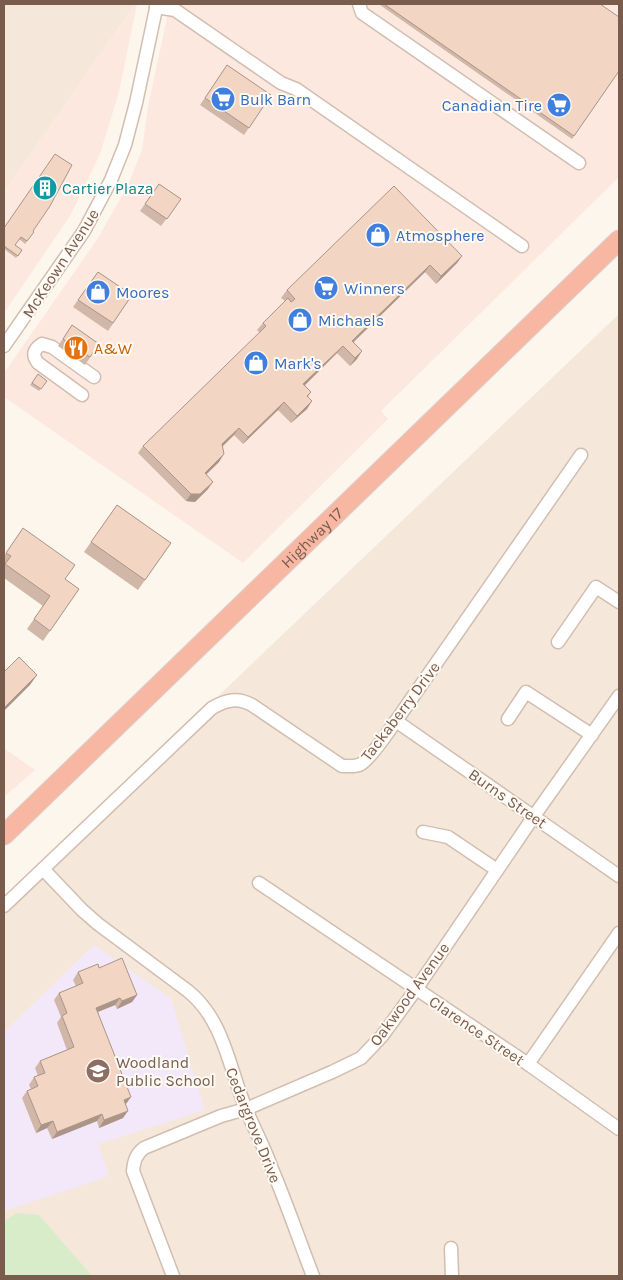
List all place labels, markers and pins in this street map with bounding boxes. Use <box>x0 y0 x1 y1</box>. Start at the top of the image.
supermarket icon: Bulk Barn <box>210 86 236 112</box>
place label: Bulk Barn <box>240 90 311 109</box>
supermarket icon: Canadian Tire <box>546 92 572 118</box>
place label: Canadian Tire <box>442 96 542 115</box>
building icon: Cartier Plaza <box>32 175 58 201</box>
place label: Cartier Plaza <box>62 179 154 198</box>
shop icon: Atmosphere <box>365 222 391 248</box>
place label: Atmosphere <box>396 226 485 245</box>
supermarket icon: Winners <box>313 275 339 301</box>
shop icon: Moores <box>85 279 111 305</box>
place label: Winners <box>344 279 405 298</box>
place label: Moores <box>116 283 169 302</box>
shop icon: Michaels <box>287 307 313 333</box>
place label: Michaels <box>318 311 384 330</box>
restaurant icon: A&W <box>63 335 89 361</box>
place label: A&W <box>94 339 133 358</box>
shop icon: Mark's <box>243 350 269 376</box>
place label: Mark's <box>274 354 322 373</box>
place label: Woodland Public School <box>116 1053 215 1090</box>
school or university icon: Woodland Public School <box>85 1058 111 1084</box>

